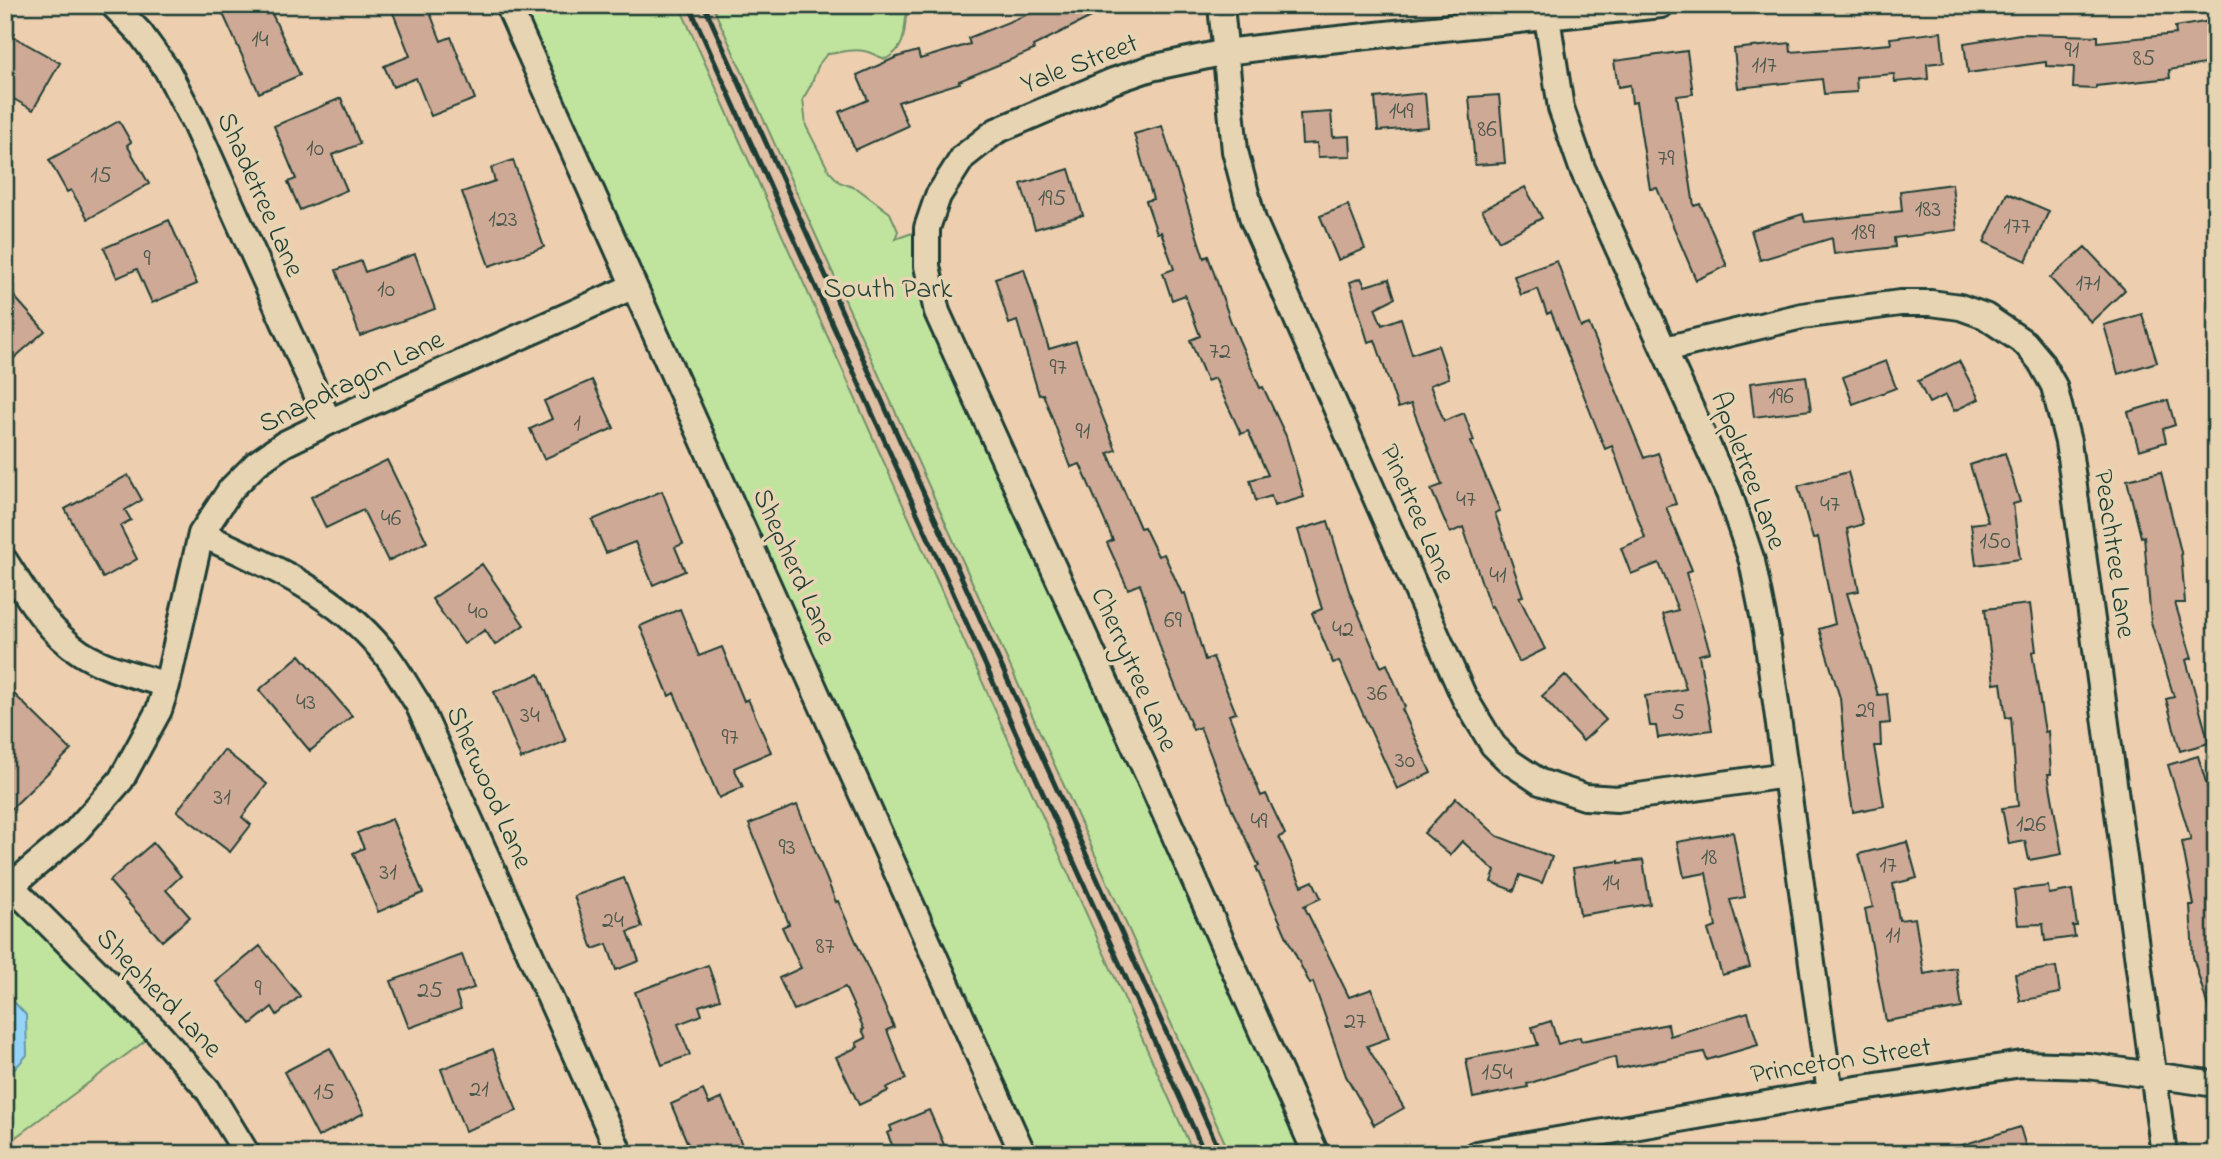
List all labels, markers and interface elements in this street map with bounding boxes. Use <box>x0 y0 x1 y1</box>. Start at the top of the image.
house number: 14 <box>251 23 269 58</box>
street label: Yale Street <box>1015 24 1145 106</box>
house number: 91 <box>2065 34 2080 69</box>
house number: 85 <box>2133 42 2156 77</box>
house number: 117 <box>1751 49 1777 84</box>
house number: 149 <box>1389 95 1414 130</box>
street label: Shadetree Lane <box>204 106 314 284</box>
house number: 86 <box>1477 113 1497 148</box>
house number: 10 <box>306 132 324 167</box>
house number: 79 <box>1657 142 1675 177</box>
house number: 15 <box>90 159 112 194</box>
house number: 195 <box>1038 182 1067 217</box>
house number: 183 <box>1915 193 1941 228</box>
house number: 123 <box>488 203 518 238</box>
house number: 177 <box>2003 210 2031 245</box>
house number: 189 <box>1851 216 1876 251</box>
house number: 9 <box>143 242 151 277</box>
house number: 171 <box>2075 267 2101 302</box>
park label: South Park <box>824 270 953 311</box>
house number: 10 <box>377 273 395 308</box>
street label: Snapdragon Lane <box>252 320 452 446</box>
house number: 72 <box>1209 335 1231 370</box>
house number: 97 <box>1049 351 1067 386</box>
house number: 196 <box>1768 380 1794 415</box>
street label: Appletree Lane <box>1698 386 1796 556</box>
house number: 1 <box>573 407 581 442</box>
house number: 91 <box>1076 415 1091 450</box>
street label: Pinetree Lane <box>1367 438 1465 590</box>
street label: Peachtree Lane <box>2081 467 2145 641</box>
street label: Shepherd Lane <box>740 482 846 652</box>
house number: 47 <box>1456 483 1476 518</box>
house number: 47 <box>1820 488 1840 523</box>
house number: 46 <box>381 502 402 537</box>
house number: 150 <box>1979 525 2011 560</box>
house number: 41 <box>1489 559 1507 594</box>
street label: Cherrytree Lane <box>1078 581 1188 759</box>
house number: 40 <box>468 595 488 630</box>
house number: 69 <box>1164 604 1183 639</box>
house number: 42 <box>1332 613 1354 648</box>
house number: 36 <box>1367 677 1388 712</box>
house number: 43 <box>296 686 316 721</box>
house number: 29 <box>1855 694 1875 729</box>
house number: 5 <box>1671 696 1685 731</box>
house number: 34 <box>520 699 540 734</box>
street label: Sherwood Lane <box>434 700 542 876</box>
house number: 97 <box>721 721 739 756</box>
house number: 30 <box>1395 744 1415 779</box>
house number: 31 <box>213 781 231 816</box>
house number: 49 <box>1250 805 1268 840</box>
house number: 126 <box>2016 808 2046 843</box>
house number: 93 <box>778 831 796 866</box>
house number: 18 <box>1701 841 1717 876</box>
house number: 17 <box>1879 849 1897 884</box>
house number: 31 <box>379 856 397 891</box>
house number: 14 <box>1602 867 1620 902</box>
house number: 24 <box>602 904 624 939</box>
house number: 11 <box>1885 919 1901 954</box>
street label: Shepherd Lane <box>85 920 231 1069</box>
house number: 87 <box>816 930 835 965</box>
house number: 9 <box>254 972 262 1007</box>
house number: 25 <box>417 974 443 1009</box>
house number: 27 <box>1344 1005 1366 1040</box>
street label: Princeton Street <box>1748 1027 1934 1097</box>
house number: 154 <box>1481 1056 1513 1091</box>
house number: 21 <box>469 1073 489 1108</box>
house number: 15 <box>313 1076 335 1111</box>

